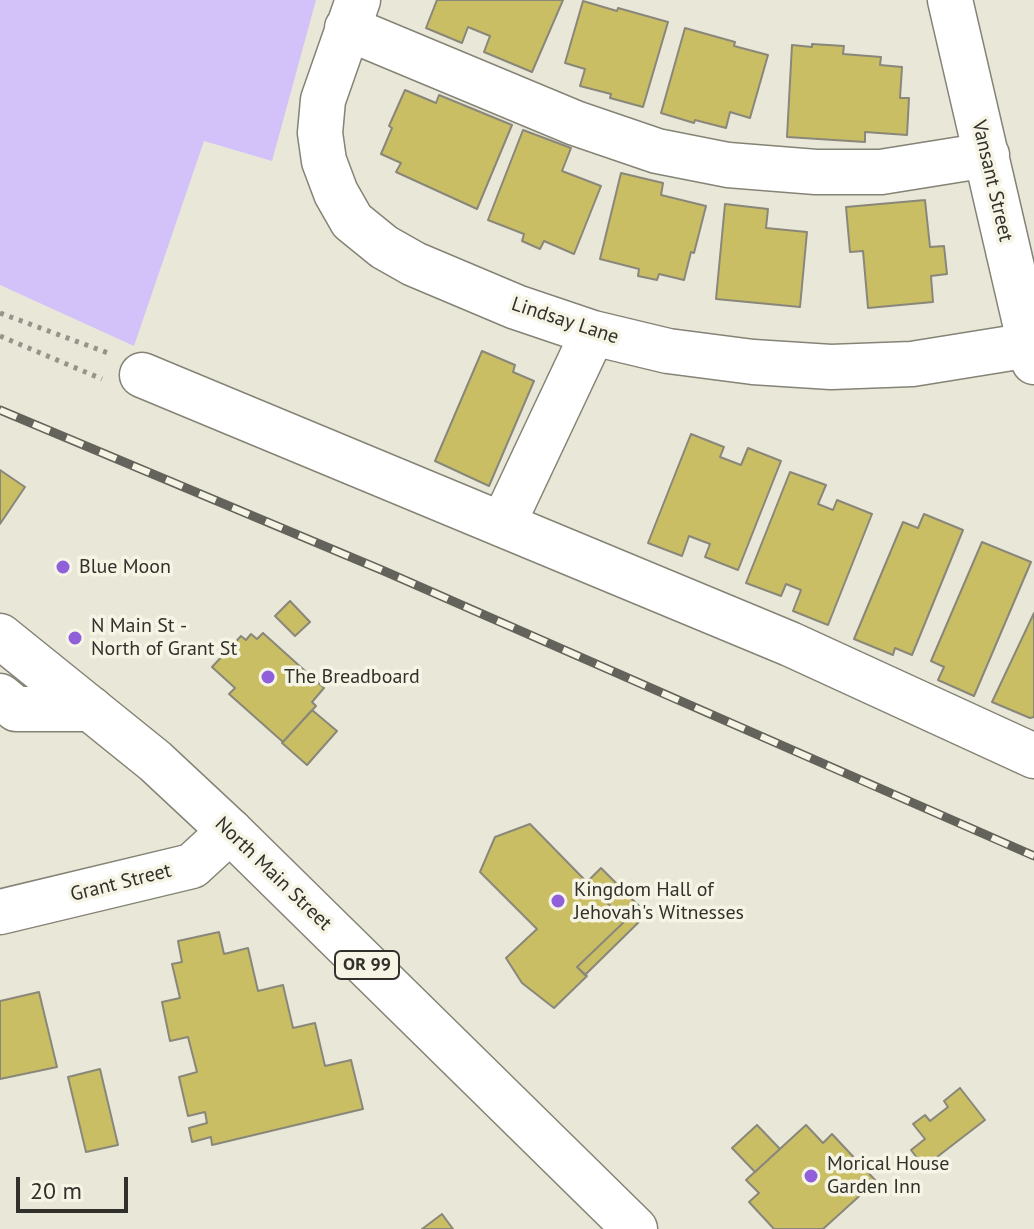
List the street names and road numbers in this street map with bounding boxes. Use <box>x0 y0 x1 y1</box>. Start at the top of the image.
street label: Vansant Street <box>966 118 1018 244</box>
street label: Lindsay Lane <box>508 292 622 350</box>
street label: North Main Street <box>210 812 336 936</box>
street label: Grant Street <box>68 859 174 907</box>
road number: OR 99 <box>335 951 399 979</box>

